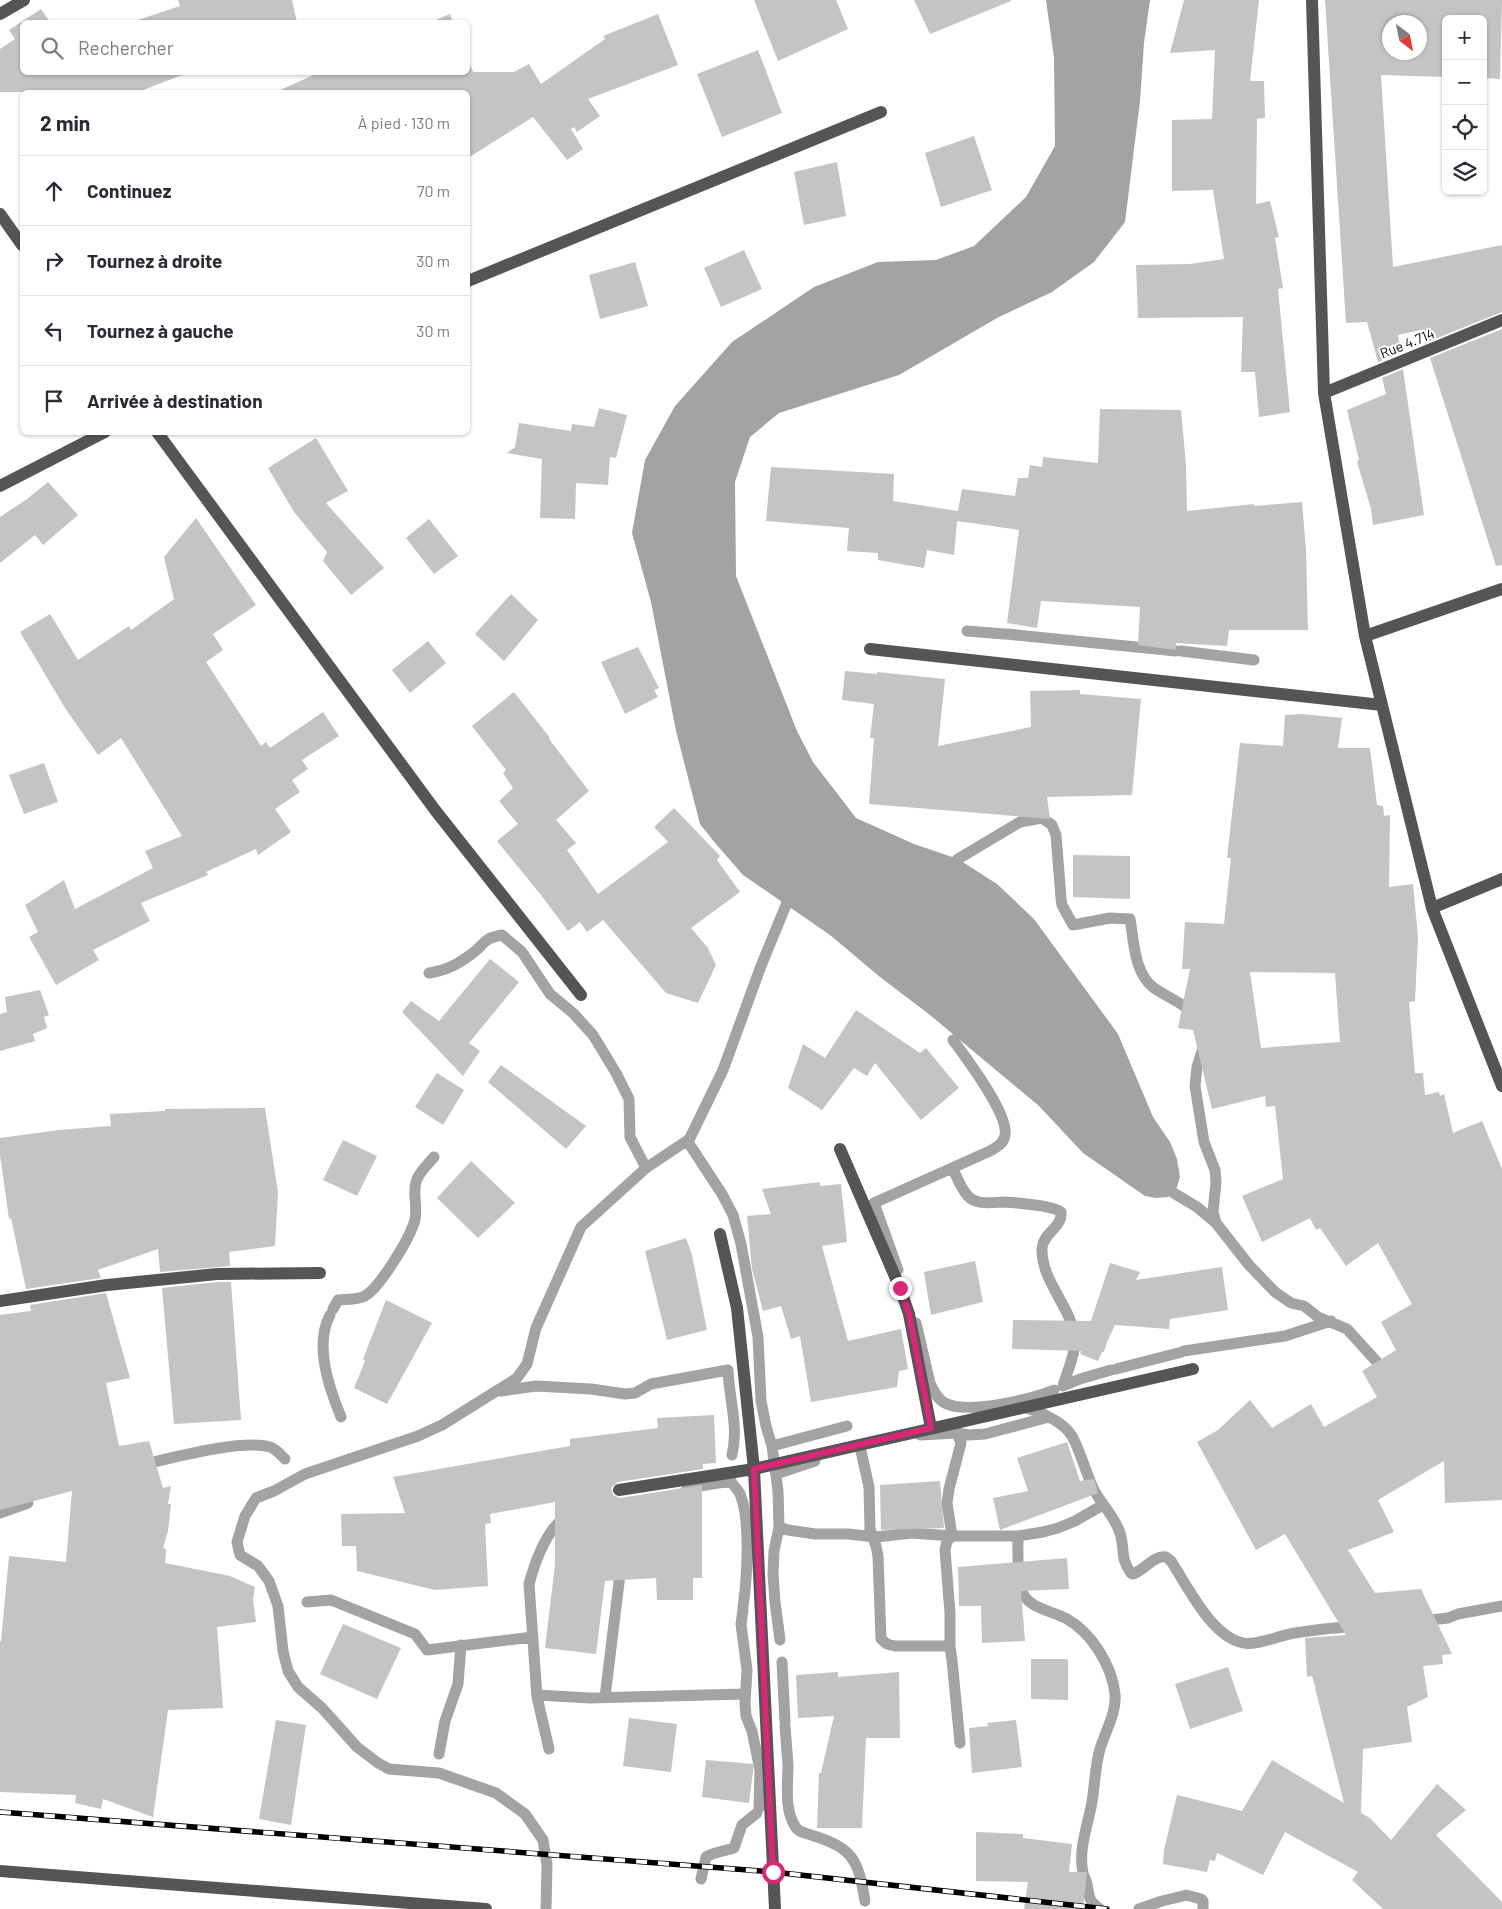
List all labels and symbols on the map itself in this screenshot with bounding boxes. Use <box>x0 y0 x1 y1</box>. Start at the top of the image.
north arrow <box>1382 15 1427 60</box>
street label: Rue 4.714 <box>1377 324 1437 362</box>
route end <box>889 1277 912 1300</box>
route start <box>762 1861 785 1884</box>

